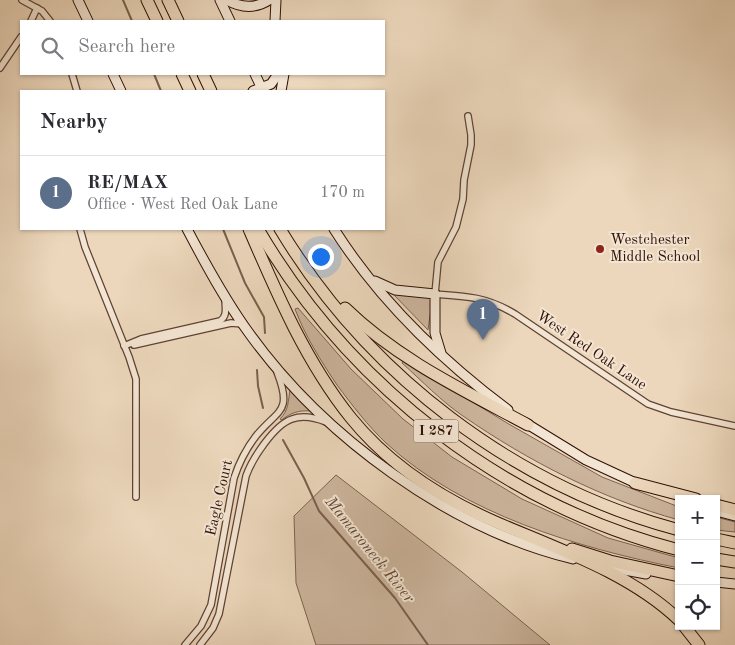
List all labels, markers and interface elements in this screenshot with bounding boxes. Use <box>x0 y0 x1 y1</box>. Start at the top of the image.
search box <box>20 20 385 75</box>
icon: search <box>38 34 66 62</box>
text: Search here <box>78 38 175 57</box>
text: Nearby <box>40 112 108 133</box>
text: RE/MAX <box>87 174 168 193</box>
text: 1 <box>51 185 61 201</box>
text: 170 m <box>320 185 365 201</box>
text: Office · West Red Oak Lane <box>87 197 278 213</box>
place label: Westchester Middle School <box>610 233 700 265</box>
marker: Westchester Middle School <box>594 243 606 255</box>
your location <box>308 244 334 270</box>
pin: 1 <box>467 299 499 340</box>
street label: West Red Oak Lane <box>533 309 649 393</box>
road number: I 287 <box>414 420 458 442</box>
street label: Eagle Court <box>204 458 236 538</box>
water label: Mamaroneck River <box>321 493 417 607</box>
map controls <box>675 495 720 630</box>
button: + <box>675 495 720 540</box>
button: − <box>675 540 720 585</box>
button: locate <box>675 585 720 630</box>

